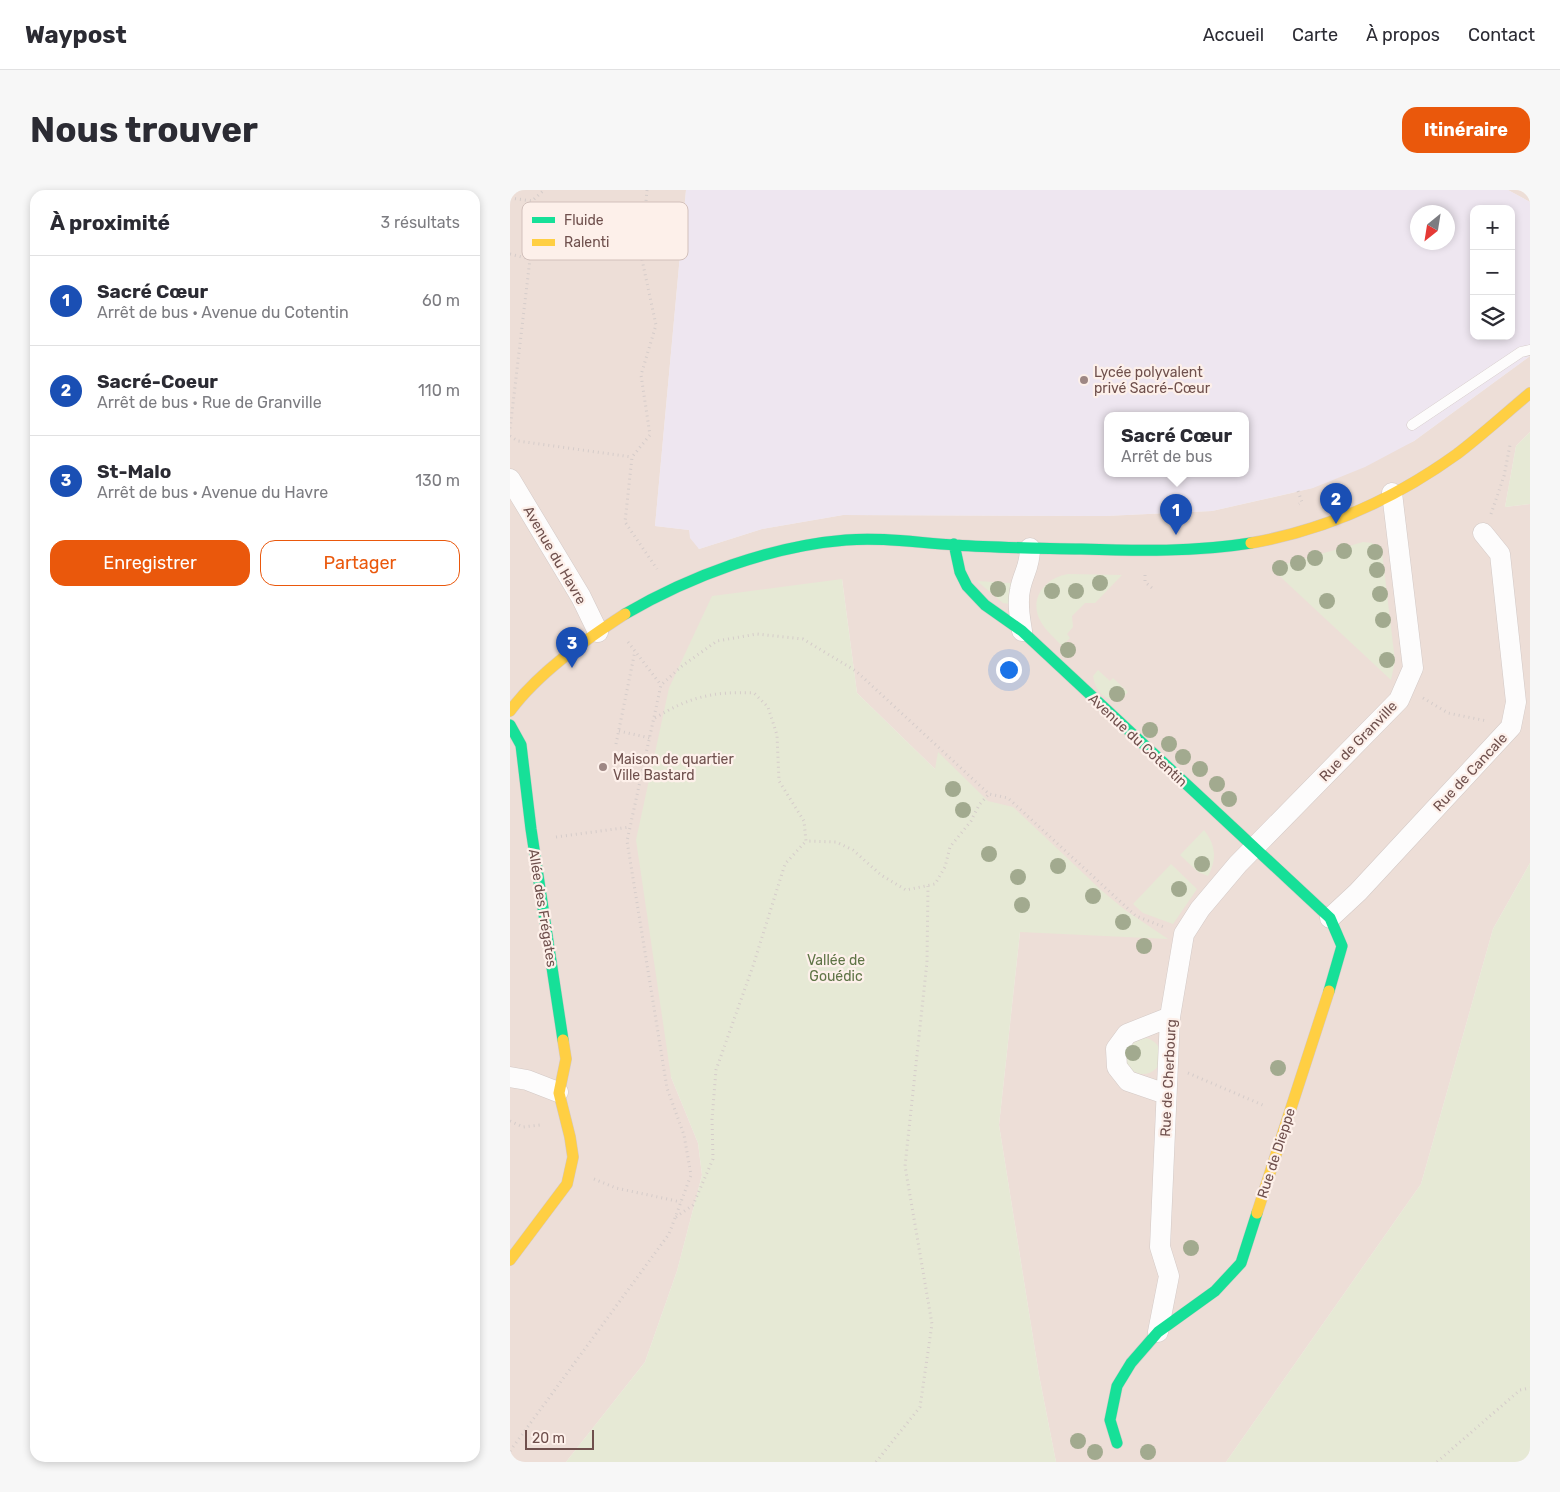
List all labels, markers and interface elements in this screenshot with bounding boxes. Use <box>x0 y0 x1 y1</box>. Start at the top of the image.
text: Waypost <box>25 21 127 49</box>
text: Accueil <box>1203 24 1264 46</box>
text: Carte <box>1292 24 1338 46</box>
text: À propos <box>1366 24 1440 46</box>
text: Contact <box>1468 24 1535 46</box>
button: Itinéraire <box>1402 107 1530 153</box>
text: Nous trouver <box>30 109 258 151</box>
legend <box>522 202 688 260</box>
north arrow <box>1410 205 1455 250</box>
map controls <box>1470 205 1515 340</box>
button: + <box>1470 205 1515 250</box>
text: À proximité <box>50 210 170 235</box>
text: Fluide <box>564 212 604 229</box>
text: 3 résultats <box>380 213 460 232</box>
text: Ralenti <box>564 234 609 251</box>
button: − <box>1470 250 1515 295</box>
text: Sacré Cœur <box>97 280 208 303</box>
text: 1 <box>62 291 70 310</box>
text: 60 m <box>422 291 460 310</box>
button: layers <box>1470 295 1515 340</box>
text: Arrêt de bus · Avenue du Cotentin <box>97 303 349 322</box>
place label: Lycée polyvalent privé Sacré-Cœur <box>1094 364 1211 397</box>
text: Sacré-Coeur <box>97 370 218 393</box>
marker: Lycée polyvalent privé Sacré-Cœur <box>1078 374 1090 386</box>
text: 2 <box>61 381 71 400</box>
text: 110 m <box>418 381 460 400</box>
text: Arrêt de bus · Rue de Granville <box>97 393 322 412</box>
popup <box>1104 412 1249 477</box>
text: Sacré Cœur <box>1121 424 1232 447</box>
text: Arrêt de bus <box>1121 447 1212 466</box>
text: St-Malo <box>97 460 171 483</box>
text: 3 <box>61 471 71 490</box>
text: 130 m <box>415 471 460 490</box>
text: Arrêt de bus · Avenue du Havre <box>97 483 328 502</box>
pin: 2 <box>1320 483 1352 524</box>
pin: 1 <box>1160 494 1192 535</box>
street label: Avenue du Havre <box>519 503 590 608</box>
button: Enregistrer <box>50 540 250 586</box>
button: Partager <box>260 540 460 586</box>
pin: 3 <box>556 627 588 668</box>
your location <box>996 657 1022 683</box>
street label: Avenue du Cotentin <box>1085 690 1191 791</box>
street label: Rue de Granville <box>1316 698 1401 785</box>
street label: Rue de Cancale <box>1430 730 1511 815</box>
place label: Maison de quartier Ville Bastard <box>613 751 734 784</box>
marker: Maison de quartier Ville Bastard <box>597 761 609 773</box>
street label: Allée des Frégates <box>525 848 560 968</box>
park label: Vallée de Gouédic <box>807 952 865 985</box>
street label: Rue de Cherbourg <box>1157 1019 1180 1137</box>
street label: Rue de Dieppe <box>1254 1106 1299 1200</box>
scale bar <box>525 1427 594 1450</box>
text: 20 m <box>532 1430 565 1447</box>

